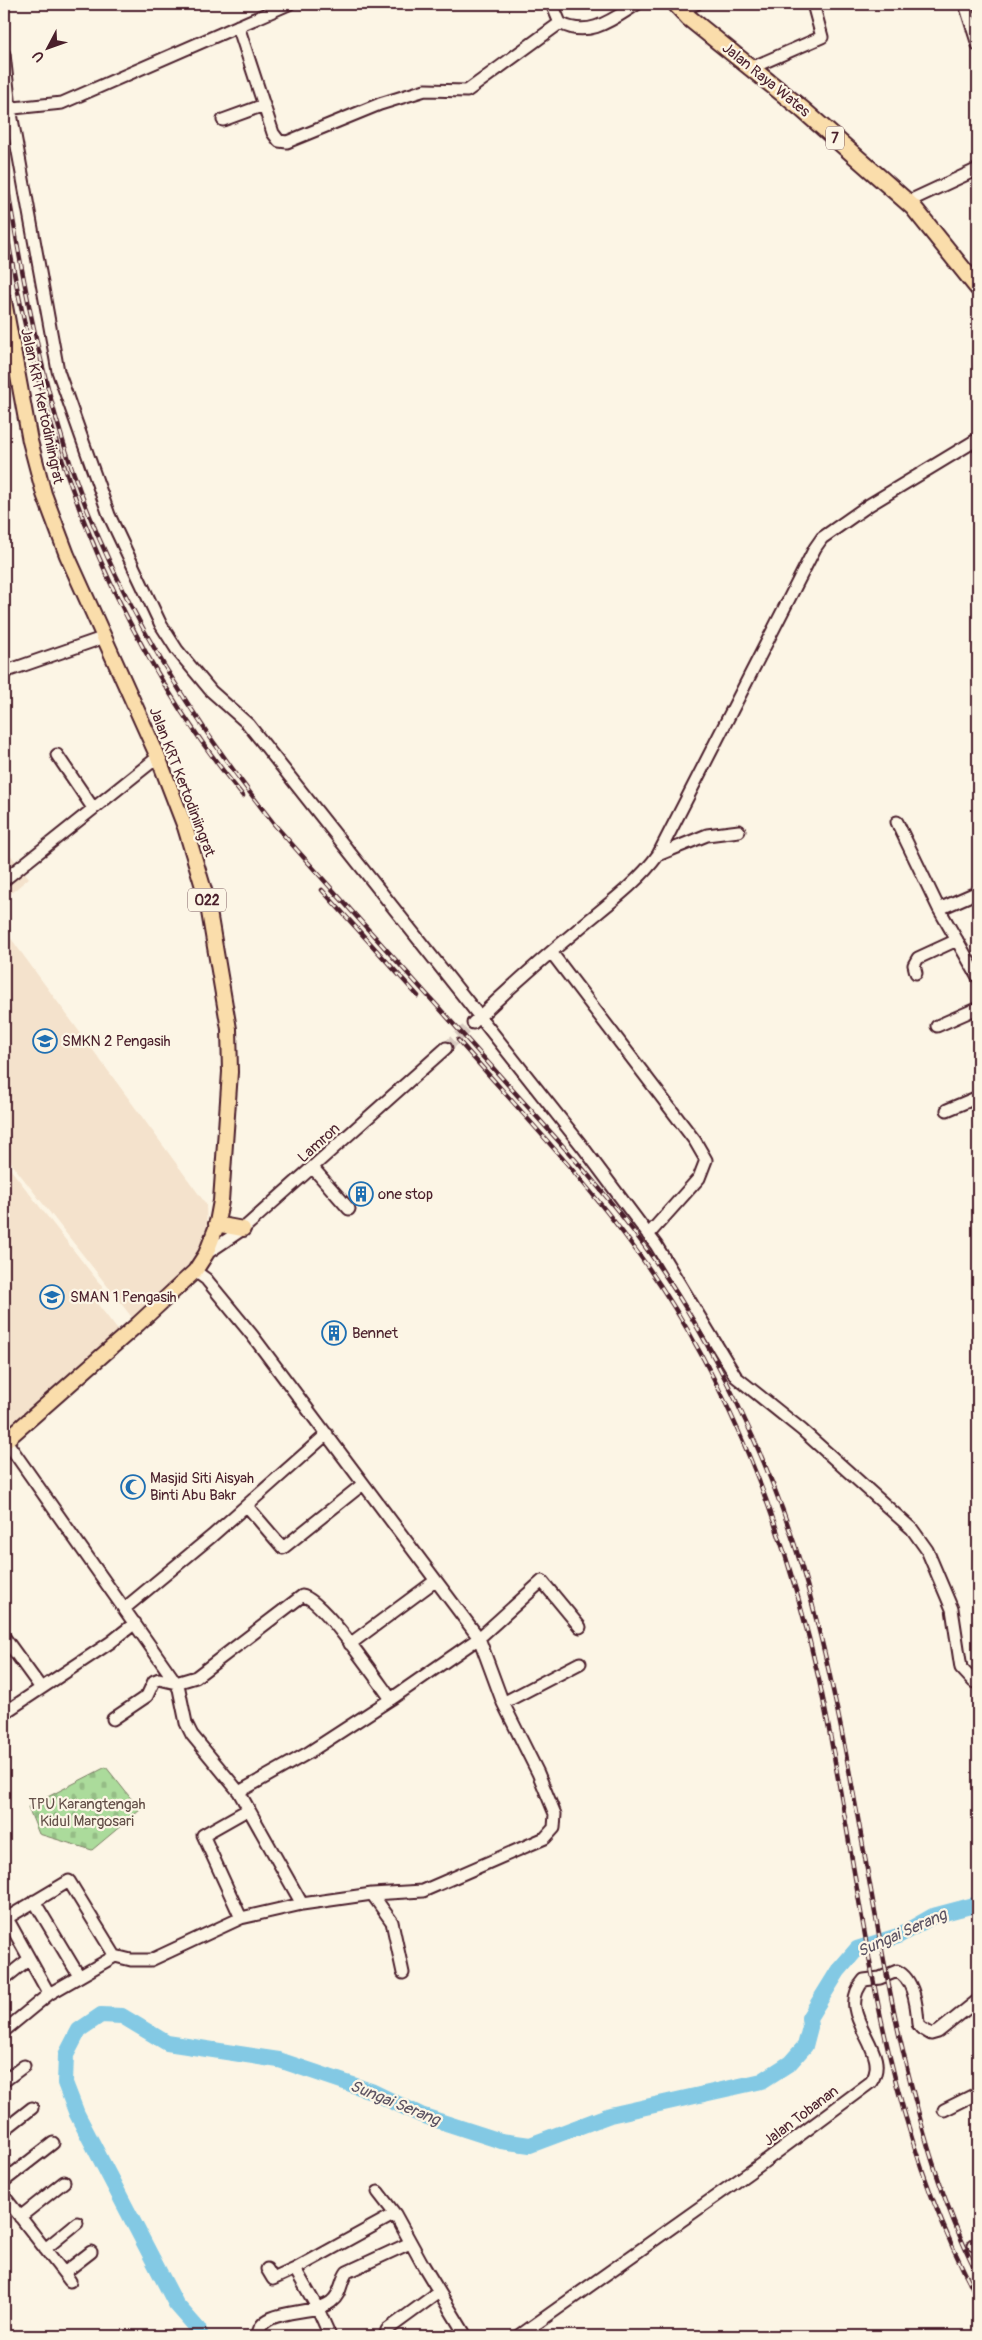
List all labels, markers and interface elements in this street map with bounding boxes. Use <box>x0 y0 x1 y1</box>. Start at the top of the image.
north arrow <box>22 22 72 72</box>
street label: Jalan Raya Wates <box>718 39 814 121</box>
text: U <box>29 47 48 65</box>
road number: 7 <box>826 126 844 150</box>
street label: Jalan KRT Kertodiniingrat <box>16 326 68 487</box>
street label: Jalan KRT Kertodiniingrat <box>145 704 220 860</box>
road number: 022 <box>188 888 226 912</box>
school or university icon: SMKN 2 Pengasih <box>32 1028 58 1054</box>
place label: SMKN 2 Pengasih <box>62 1032 170 1051</box>
street label: Lamron <box>294 1119 344 1167</box>
building icon: one stop <box>348 1181 374 1207</box>
place label: one stop <box>378 1185 433 1204</box>
school or university icon: SMAN 1 Pengasih <box>39 1284 65 1310</box>
place label: SMAN 1 Pengasih <box>70 1288 177 1307</box>
building icon: Bennet <box>321 1320 347 1346</box>
place label: Bennet <box>352 1324 399 1343</box>
place label: Masjid Siti Aisyah Binti Abu Bakr <box>150 1469 254 1505</box>
mosque icon: Masjid Siti Aisyah Binti Abu Bakr <box>120 1474 146 1500</box>
park label: TPU Karangtengah Kidul Margosari <box>29 1795 145 1831</box>
water label: Sungai Serang <box>854 1904 951 1962</box>
water label: Sungai Serang <box>347 2076 445 2131</box>
street label: Jalan Tobanan <box>760 2082 842 2150</box>

